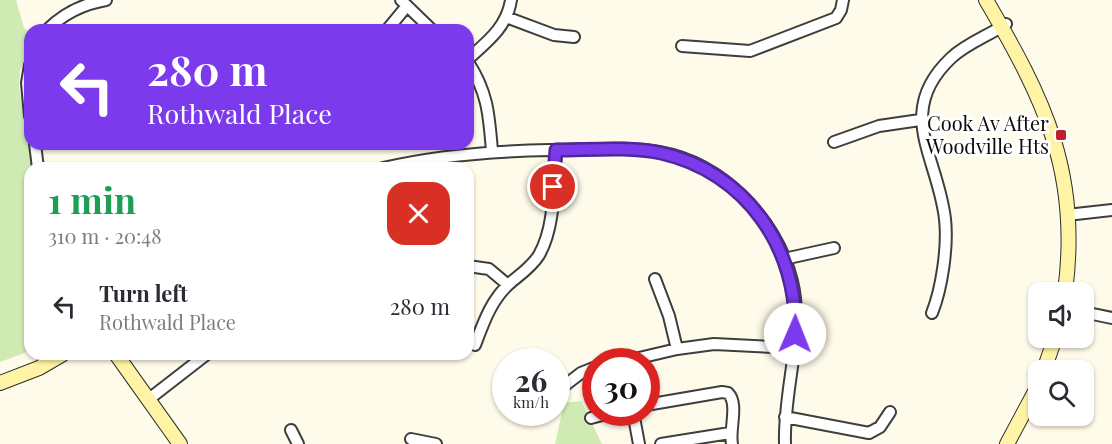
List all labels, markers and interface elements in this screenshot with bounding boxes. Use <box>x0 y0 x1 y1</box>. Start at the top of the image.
text: 280 m <box>147 41 267 97</box>
icon: left <box>48 48 126 126</box>
text: Rothwald Place <box>147 95 332 131</box>
place label: Cook Av After Woodville Hts <box>925 109 1049 159</box>
marker: Cook Av After Woodville Hts <box>1054 128 1068 142</box>
pin <box>527 161 578 212</box>
icon: arrive <box>536 170 569 203</box>
text: 1 min <box>48 175 136 223</box>
button: close <box>387 182 450 245</box>
text: 310 m · 20:48 <box>48 222 162 249</box>
text: Turn left <box>99 278 188 308</box>
map controls <box>1028 282 1094 426</box>
button: sound <box>1028 282 1094 348</box>
icon: left <box>48 290 81 323</box>
text: 280 m <box>390 291 450 321</box>
position arrow <box>763 302 827 366</box>
text: Rothwald Place <box>99 308 236 335</box>
speed limit sign: 30 <box>582 348 660 426</box>
text: 26 <box>515 360 547 400</box>
button: search <box>1028 360 1094 426</box>
text: km/h <box>513 392 549 412</box>

